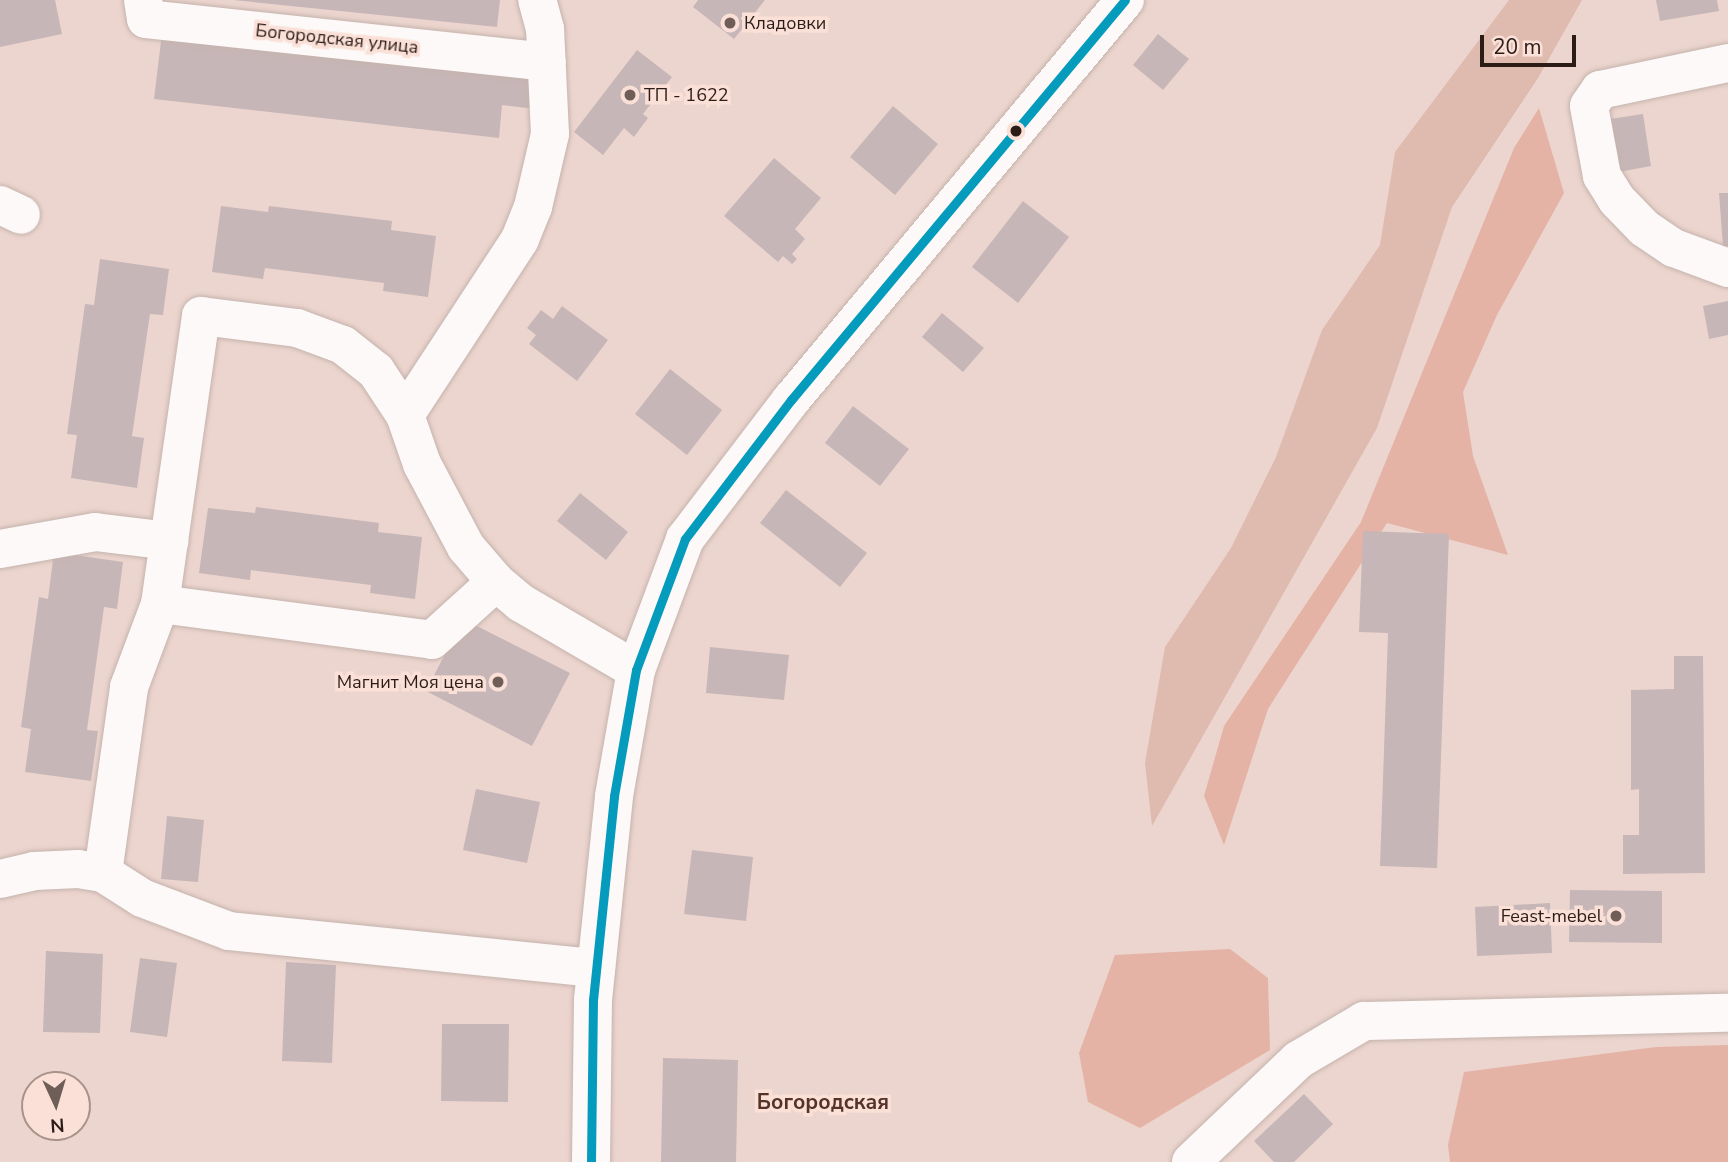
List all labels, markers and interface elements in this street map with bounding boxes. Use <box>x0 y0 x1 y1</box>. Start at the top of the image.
place label: Кладовки <box>744 12 826 34</box>
marker: Кладовки <box>722 15 738 31</box>
street label: Богородская улица <box>254 20 420 58</box>
scale bar <box>1483 21 1579 65</box>
text: 20 m <box>1493 33 1542 61</box>
place label: ТП - 1622 <box>644 84 729 106</box>
marker: ТП - 1622 <box>622 87 638 103</box>
unlabelled marker <box>1009 124 1023 138</box>
place label: Магнит Моя цена <box>337 671 484 693</box>
marker: Магнит Моя цена <box>490 674 506 690</box>
place label: Feast-mebel <box>1501 905 1602 927</box>
marker: Feast-mebel <box>1608 908 1624 924</box>
north arrow <box>21 1071 91 1141</box>
district label: Богородская <box>757 1089 889 1115</box>
text: N <box>49 1111 65 1138</box>

